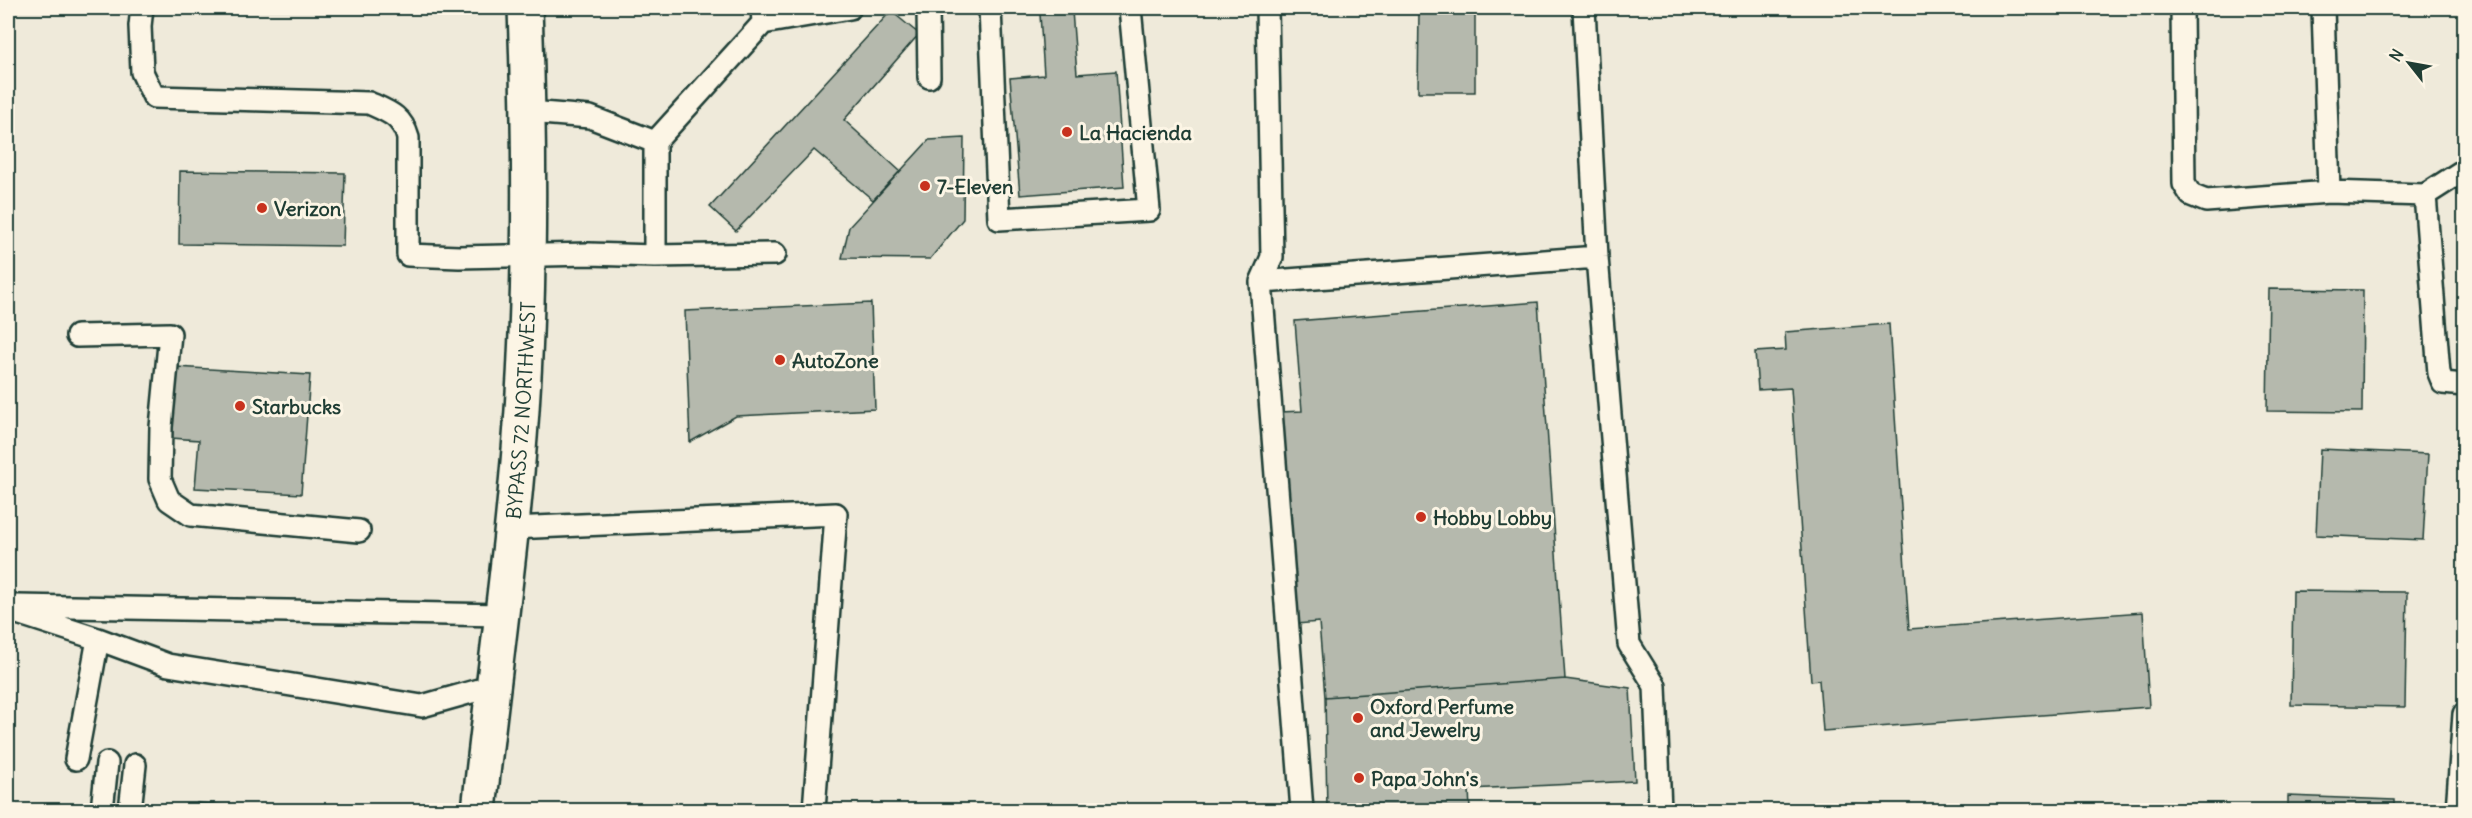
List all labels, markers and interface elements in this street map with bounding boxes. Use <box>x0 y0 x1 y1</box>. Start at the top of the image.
north arrow <box>2379 33 2439 93</box>
text: N <box>2385 45 2408 65</box>
place label: La Hacienda <box>1079 120 1192 145</box>
marker: La Hacienda <box>1060 125 1074 139</box>
place label: 7-Eleven <box>937 174 1014 199</box>
marker: 7-Eleven <box>918 179 932 193</box>
place label: Verizon <box>274 196 342 221</box>
marker: Verizon <box>255 201 269 215</box>
street label: BYPASS 72 NORTHWEST <box>500 301 540 521</box>
place label: AutoZone <box>792 348 879 373</box>
marker: AutoZone <box>773 353 787 367</box>
place label: Starbucks <box>252 394 341 419</box>
marker: Starbucks <box>233 399 247 413</box>
place label: Hobby Lobby <box>1433 505 1552 530</box>
marker: Hobby Lobby <box>1414 510 1428 524</box>
place label: Oxford Perfume and Jewelry <box>1370 694 1514 742</box>
marker: Oxford Perfume and Jewelry <box>1351 711 1365 725</box>
place label: Papa John's <box>1371 766 1479 791</box>
marker: Papa John's <box>1352 771 1366 785</box>

